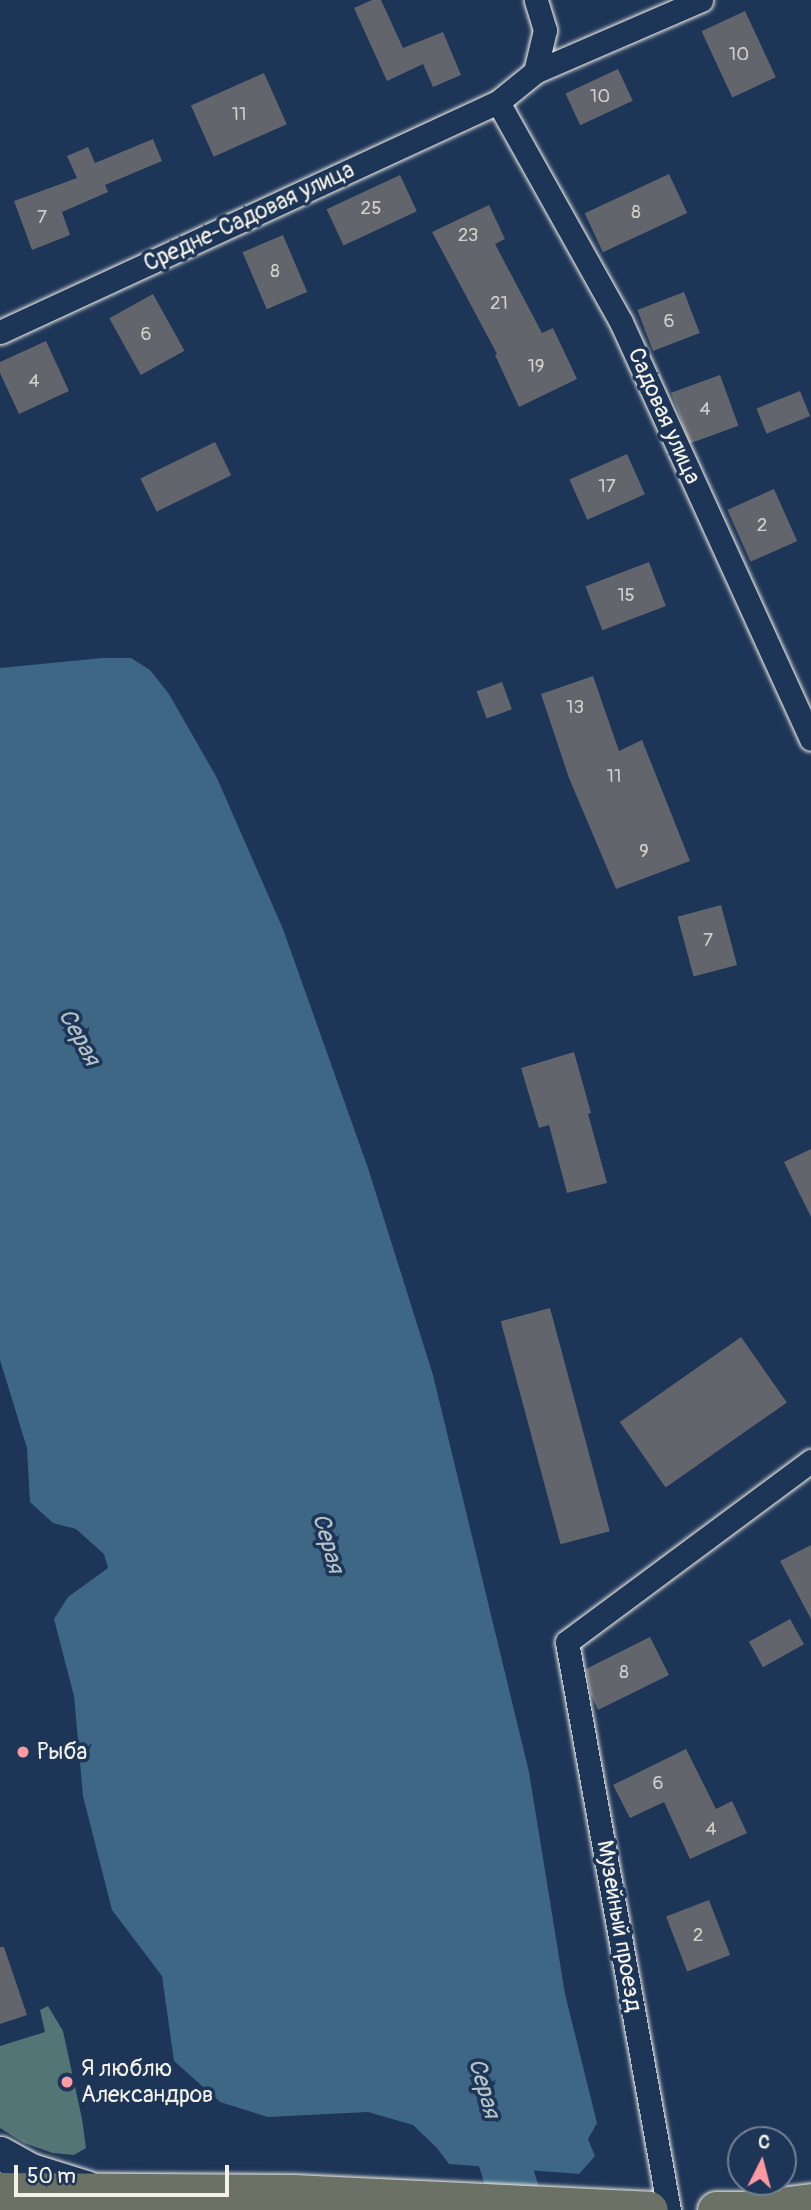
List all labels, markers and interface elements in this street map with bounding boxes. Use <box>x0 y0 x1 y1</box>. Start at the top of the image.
house number: 10 <box>729 44 749 66</box>
house number: 10 <box>590 86 610 108</box>
house number: 11 <box>232 104 246 126</box>
street label: Средне-Садовая улица <box>139 156 359 278</box>
house number: 25 <box>361 198 381 220</box>
house number: 8 <box>631 202 641 224</box>
house number: 7 <box>37 207 47 229</box>
house number: 23 <box>458 225 478 247</box>
house number: 8 <box>270 261 280 283</box>
house number: 21 <box>490 293 508 315</box>
house number: 6 <box>663 311 675 333</box>
house number: 6 <box>140 324 152 346</box>
street label: Садовая улица <box>622 344 706 488</box>
house number: 19 <box>527 356 545 378</box>
house number: 4 <box>28 371 40 393</box>
house number: 4 <box>699 399 711 421</box>
house number: 17 <box>598 476 616 498</box>
house number: 2 <box>757 515 767 537</box>
house number: 15 <box>617 585 635 607</box>
house number: 13 <box>566 697 584 719</box>
house number: 11 <box>607 766 621 788</box>
house number: 9 <box>639 841 649 863</box>
house number: 7 <box>703 930 713 952</box>
water label: Серая <box>52 1004 106 1070</box>
water label: Серая <box>306 1510 350 1576</box>
house number: 8 <box>619 1662 629 1684</box>
place label: Рыба <box>37 1738 87 1766</box>
marker: Рыба <box>15 1744 31 1760</box>
house number: 6 <box>652 1773 664 1795</box>
house number: 4 <box>705 1819 717 1841</box>
street label: Музейный проезд <box>590 1838 648 2014</box>
house number: 2 <box>693 1925 703 1947</box>
place label: Я люблю Александров <box>81 2055 213 2109</box>
water label: Серая <box>462 2055 506 2121</box>
marker: Я люблю Александров <box>59 2074 75 2090</box>
north arrow <box>727 2126 797 2196</box>
text: С <box>757 2130 771 2155</box>
scale bar <box>18 2150 233 2194</box>
text: 50 m <box>27 2163 76 2190</box>

